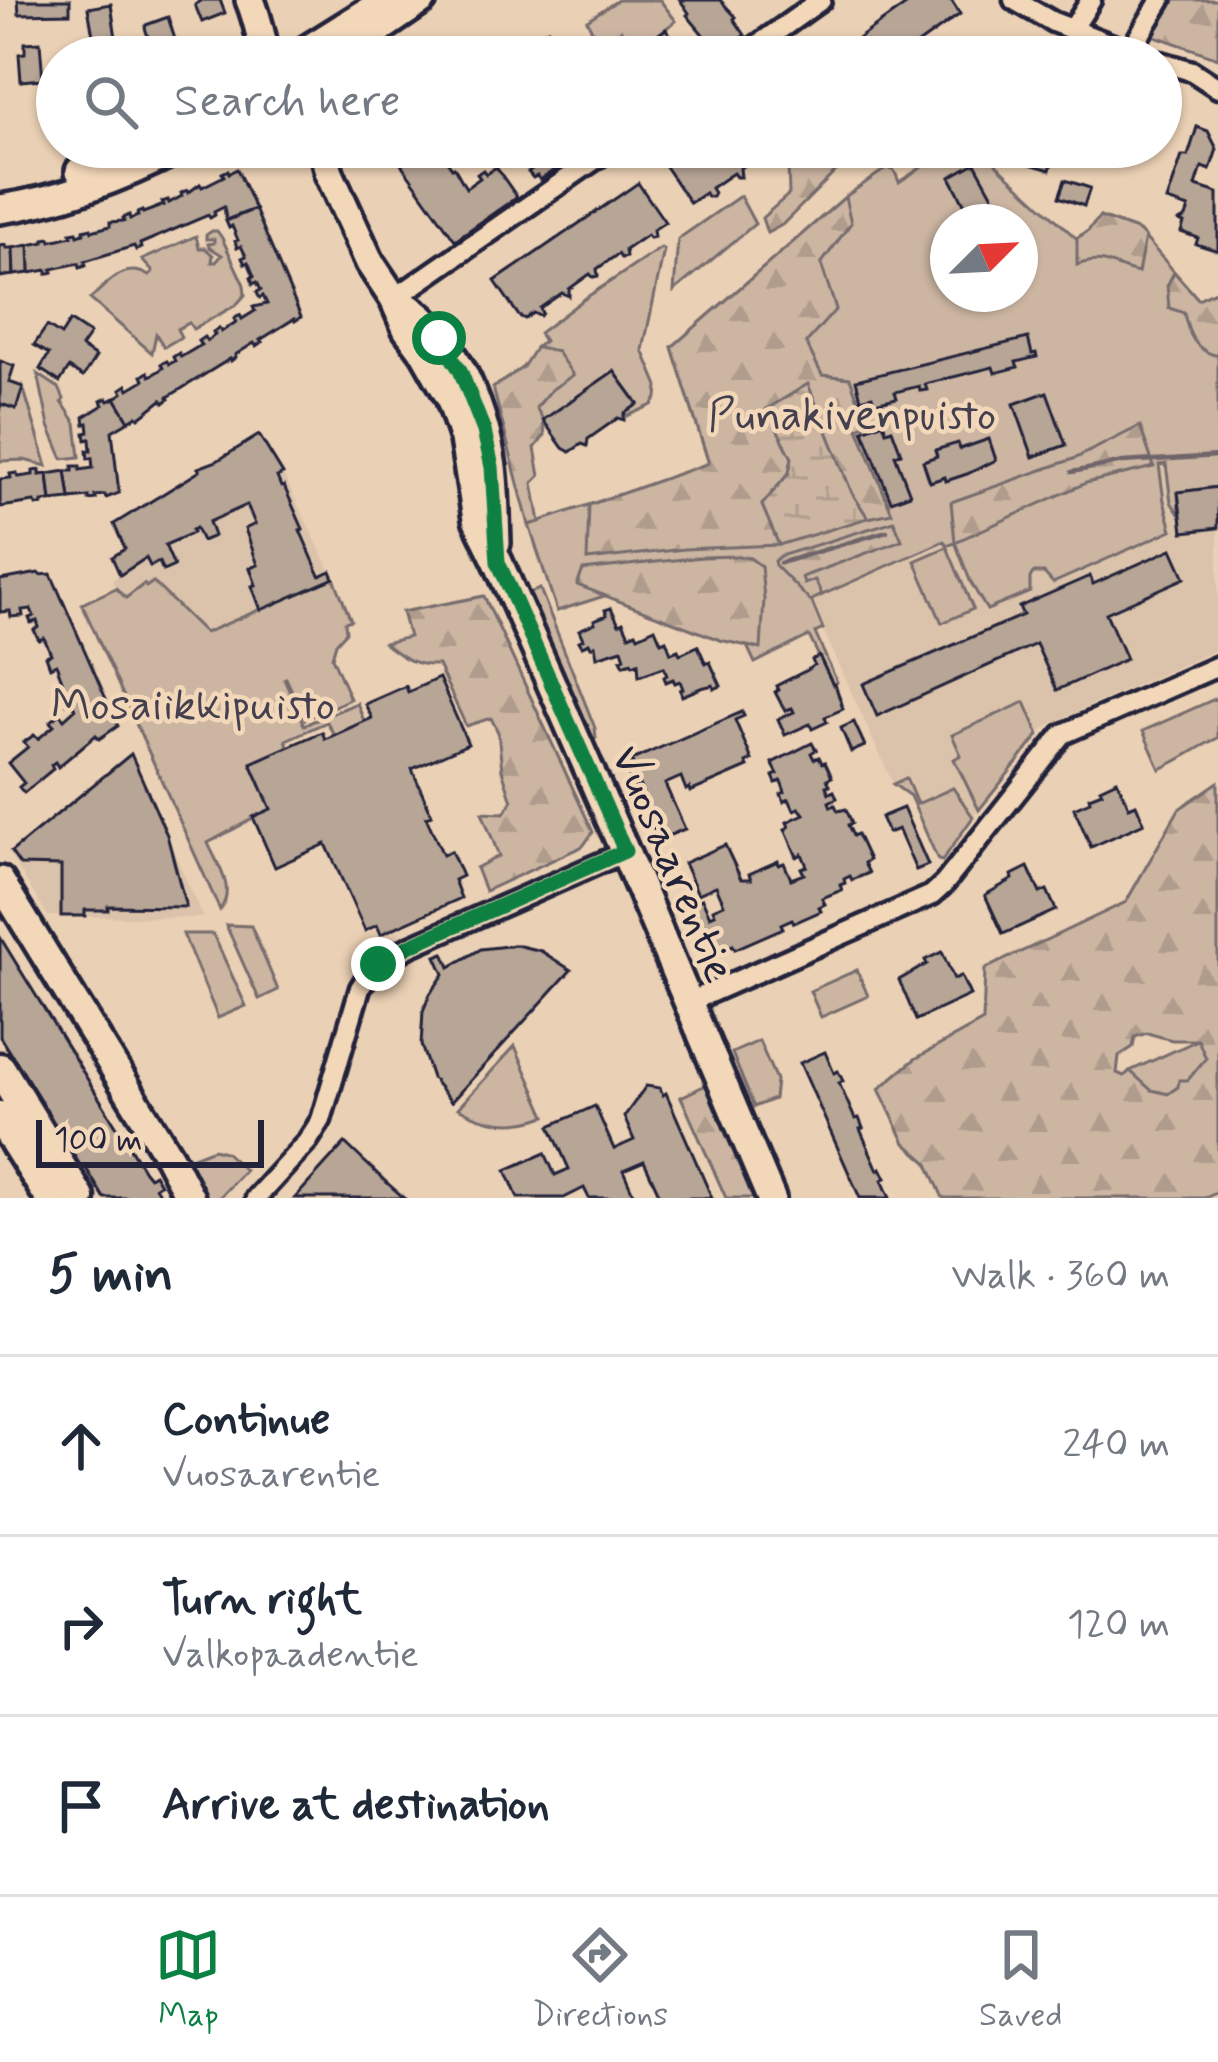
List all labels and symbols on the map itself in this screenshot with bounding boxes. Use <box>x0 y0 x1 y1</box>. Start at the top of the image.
north arrow <box>930 204 1038 312</box>
route start <box>412 311 466 365</box>
park label: Punakivenpuisto <box>708 387 996 446</box>
park label: Mosaiikkipuisto <box>51 677 335 736</box>
street label: Vuosaarentie <box>595 737 748 992</box>
route end <box>351 937 405 991</box>
scale bar <box>36 1114 264 1167</box>

